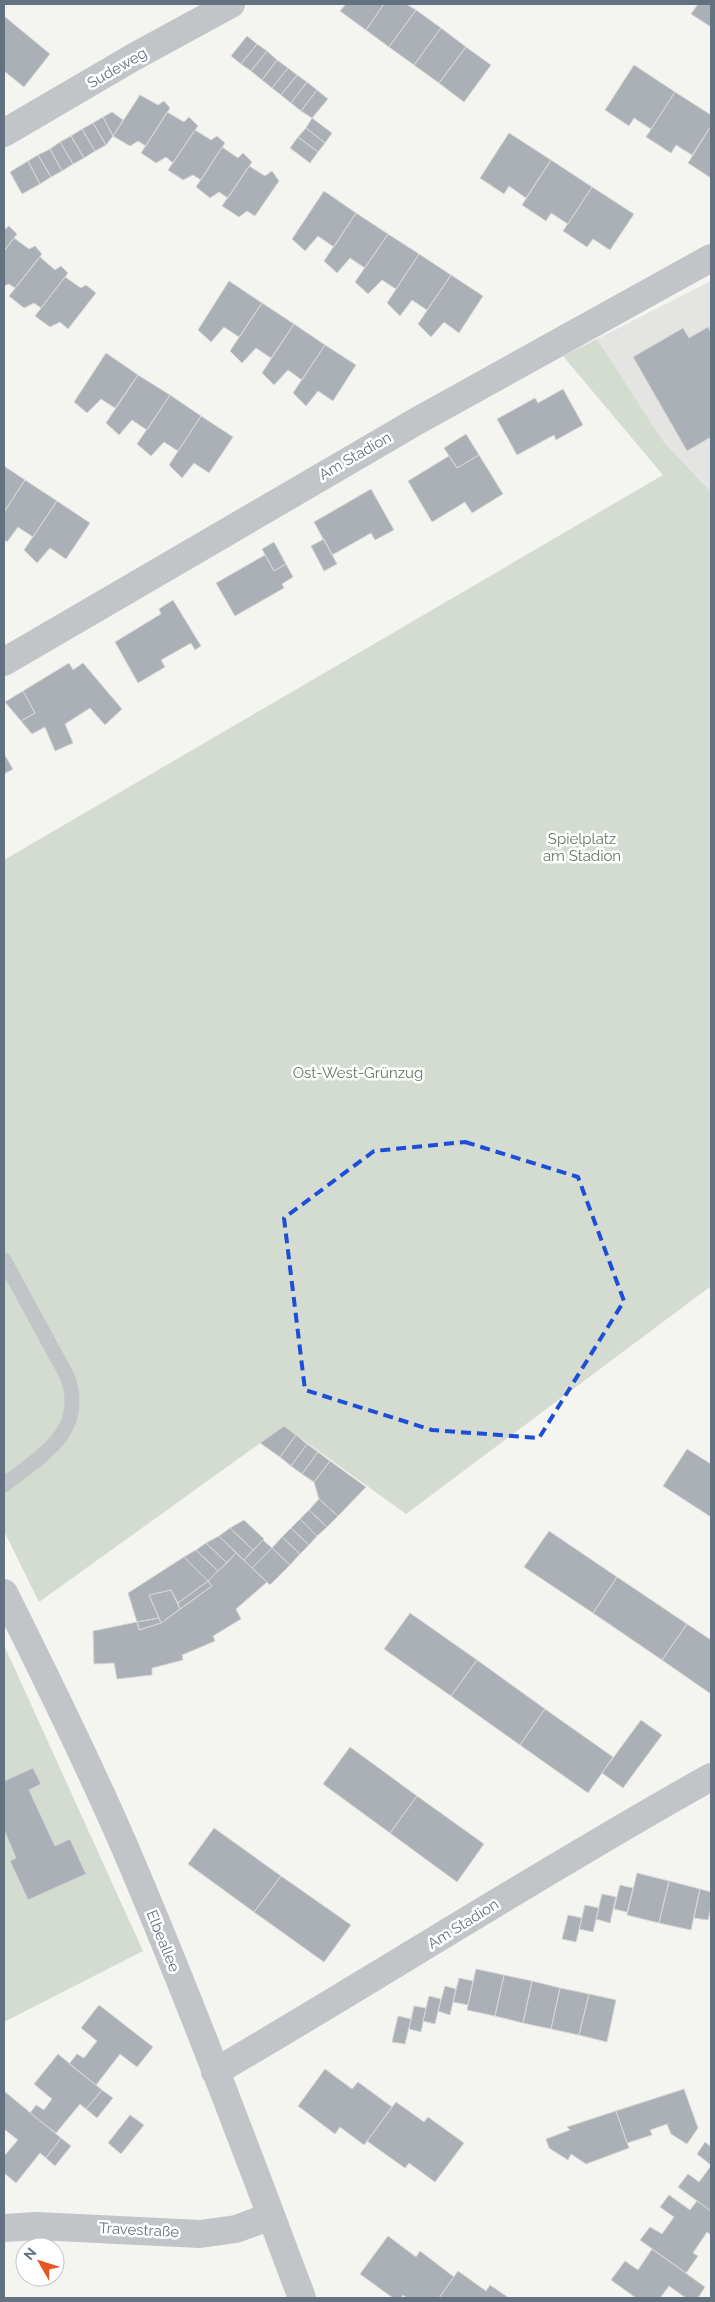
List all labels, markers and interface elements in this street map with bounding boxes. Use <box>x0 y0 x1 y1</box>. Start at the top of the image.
street label: Sudeweg <box>84 44 150 92</box>
street label: Am Stadion <box>316 428 394 484</box>
park label: Spielplatz am Stadion <box>543 830 621 865</box>
park label: Ost-West-Grünzug <box>293 1064 423 1082</box>
street label: Am Stadion <box>424 1895 502 1953</box>
street label: Elbeallee <box>142 1907 184 1975</box>
street label: Travestraße <box>98 2219 180 2241</box>
north arrow <box>15 2237 65 2287</box>
text: N <box>20 2245 39 2263</box>

